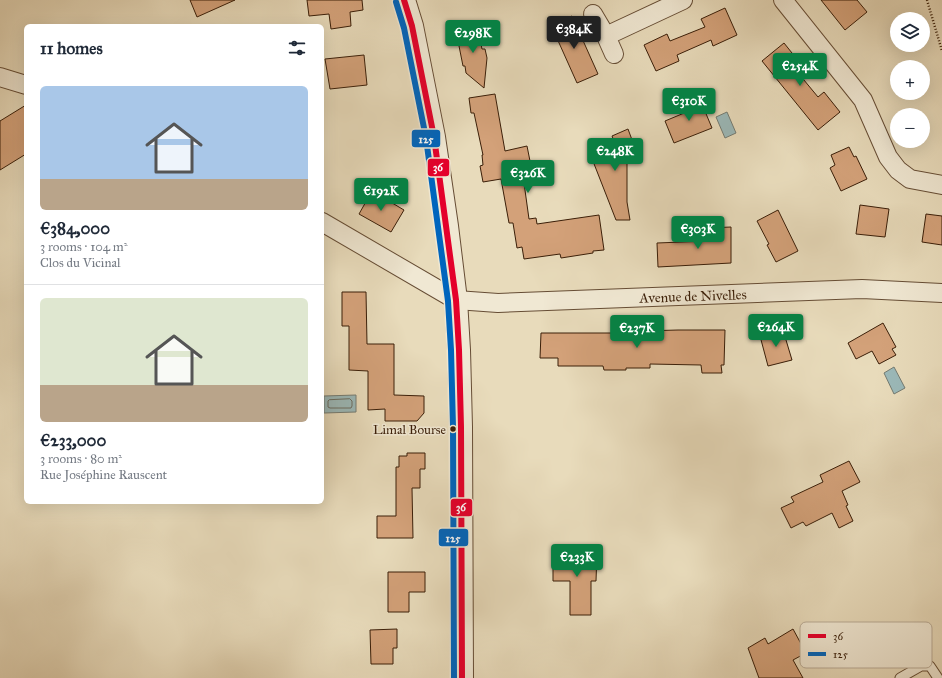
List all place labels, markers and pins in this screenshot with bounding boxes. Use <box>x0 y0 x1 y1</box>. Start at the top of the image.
pin: €384K <box>546 16 602 50</box>
pin: €298K <box>445 20 501 54</box>
pin: €254K <box>772 53 828 87</box>
pin: €310K <box>661 88 717 122</box>
pin: €248K <box>587 138 643 172</box>
pin: €326K <box>500 160 556 194</box>
pin: €192K <box>353 178 409 212</box>
pin: €303K <box>670 216 726 250</box>
pin: €264K <box>748 314 804 348</box>
pin: €237K <box>609 315 665 349</box>
place label: Limal Bourse <box>373 422 447 438</box>
marker: Limal Bourse <box>448 424 458 434</box>
pin: €233K <box>549 544 605 578</box>

